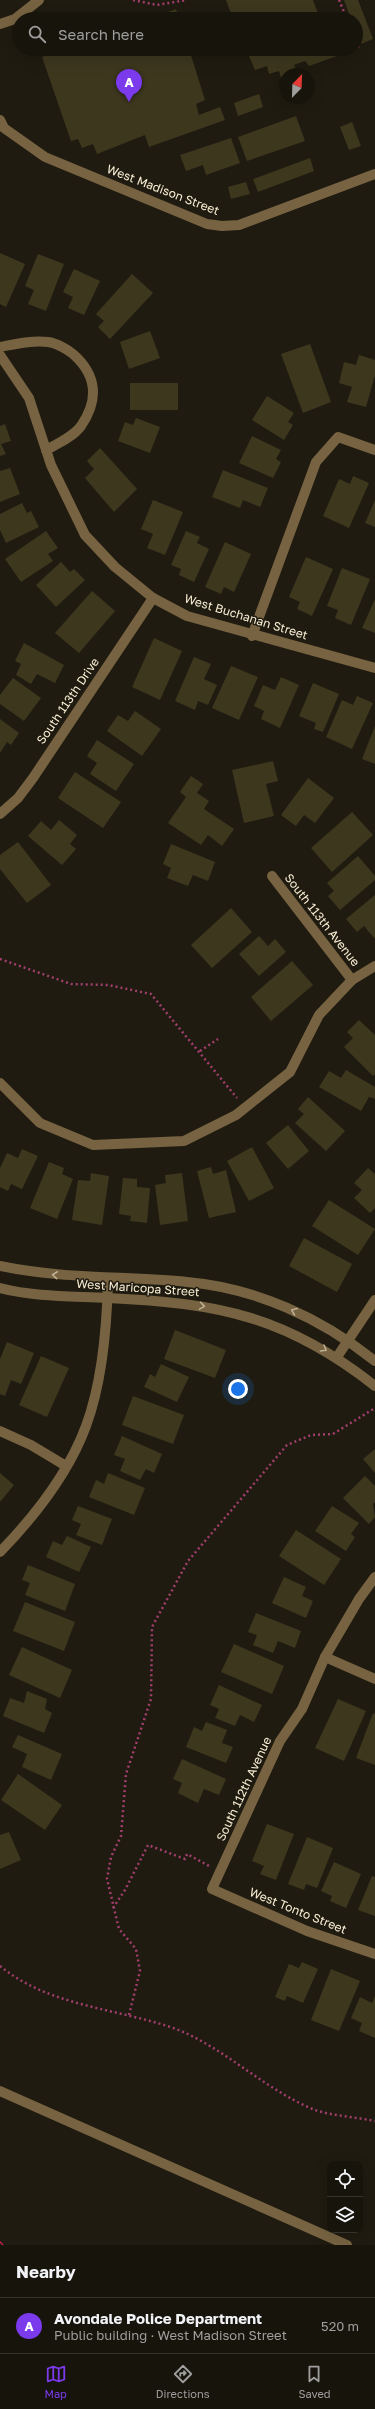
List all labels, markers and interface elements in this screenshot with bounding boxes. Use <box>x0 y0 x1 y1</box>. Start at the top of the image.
search box <box>12 12 363 56</box>
icon: search <box>26 23 48 45</box>
text: Search here <box>58 25 144 43</box>
north arrow <box>279 68 315 104</box>
pin: A <box>116 69 142 102</box>
street label: West Madison Street <box>105 161 222 218</box>
street label: West Buchanan Street <box>183 591 310 642</box>
street label: South 113th Drive <box>33 655 102 747</box>
street label: South 113th Avenue <box>282 870 363 969</box>
one-way arrow <box>52 1271 58 1280</box>
street label: West Maricopa Street <box>76 1276 200 1299</box>
one-way arrow <box>199 1301 205 1310</box>
one-way arrow <box>291 1308 298 1316</box>
one-way arrow <box>320 1345 327 1352</box>
your location <box>228 1379 248 1399</box>
street label: South 112th Avenue <box>213 1734 274 1843</box>
street label: West Tonto Street <box>247 1884 349 1937</box>
map controls <box>327 2161 363 2233</box>
button: locate <box>327 2161 363 2197</box>
button: layers <box>327 2197 363 2233</box>
text: Nearby <box>16 2261 76 2282</box>
text: Avondale Police Department <box>54 2309 262 2327</box>
text: A <box>24 2318 34 2334</box>
text: 520 m <box>321 2318 359 2334</box>
text: Public building · West Madison Street <box>54 2327 287 2343</box>
tab: Map <box>44 2363 67 2400</box>
tab: Directions <box>156 2363 210 2400</box>
tab: Saved <box>298 2363 331 2400</box>

